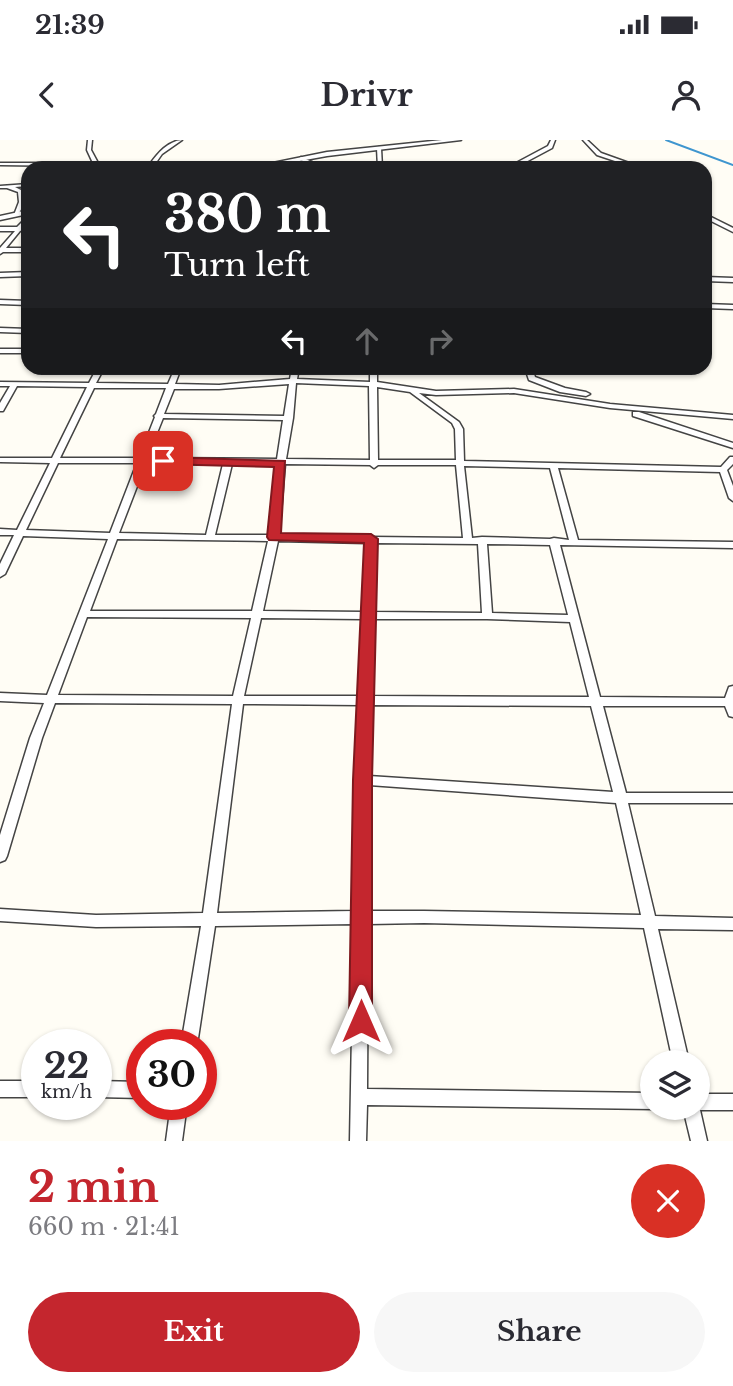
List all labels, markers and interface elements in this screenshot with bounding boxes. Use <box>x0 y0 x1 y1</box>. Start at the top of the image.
text: 21:39 <box>35 9 105 41</box>
text: Drivr <box>320 75 413 115</box>
icon: back <box>28 76 66 114</box>
icon: person <box>667 76 705 114</box>
text: 380 m <box>164 184 331 245</box>
icon: left <box>49 189 140 280</box>
text: Turn left <box>164 245 310 285</box>
icon: left <box>275 322 313 360</box>
icon: ahead <box>348 322 386 360</box>
icon: right <box>421 322 459 360</box>
pin <box>133 431 193 491</box>
icon: arrive <box>144 442 182 480</box>
position arrow <box>324 984 398 1058</box>
speed limit sign: 30 <box>126 1029 217 1120</box>
text: 22 <box>44 1044 89 1087</box>
map controls <box>640 1050 710 1120</box>
button: layers <box>640 1050 710 1120</box>
text: km/h <box>41 1081 92 1103</box>
text: 2 min <box>28 1161 159 1213</box>
button: close <box>631 1164 705 1238</box>
text: 660 m · 21:41 <box>28 1213 180 1241</box>
button: Exit <box>28 1292 360 1372</box>
button: Share <box>374 1292 705 1372</box>

